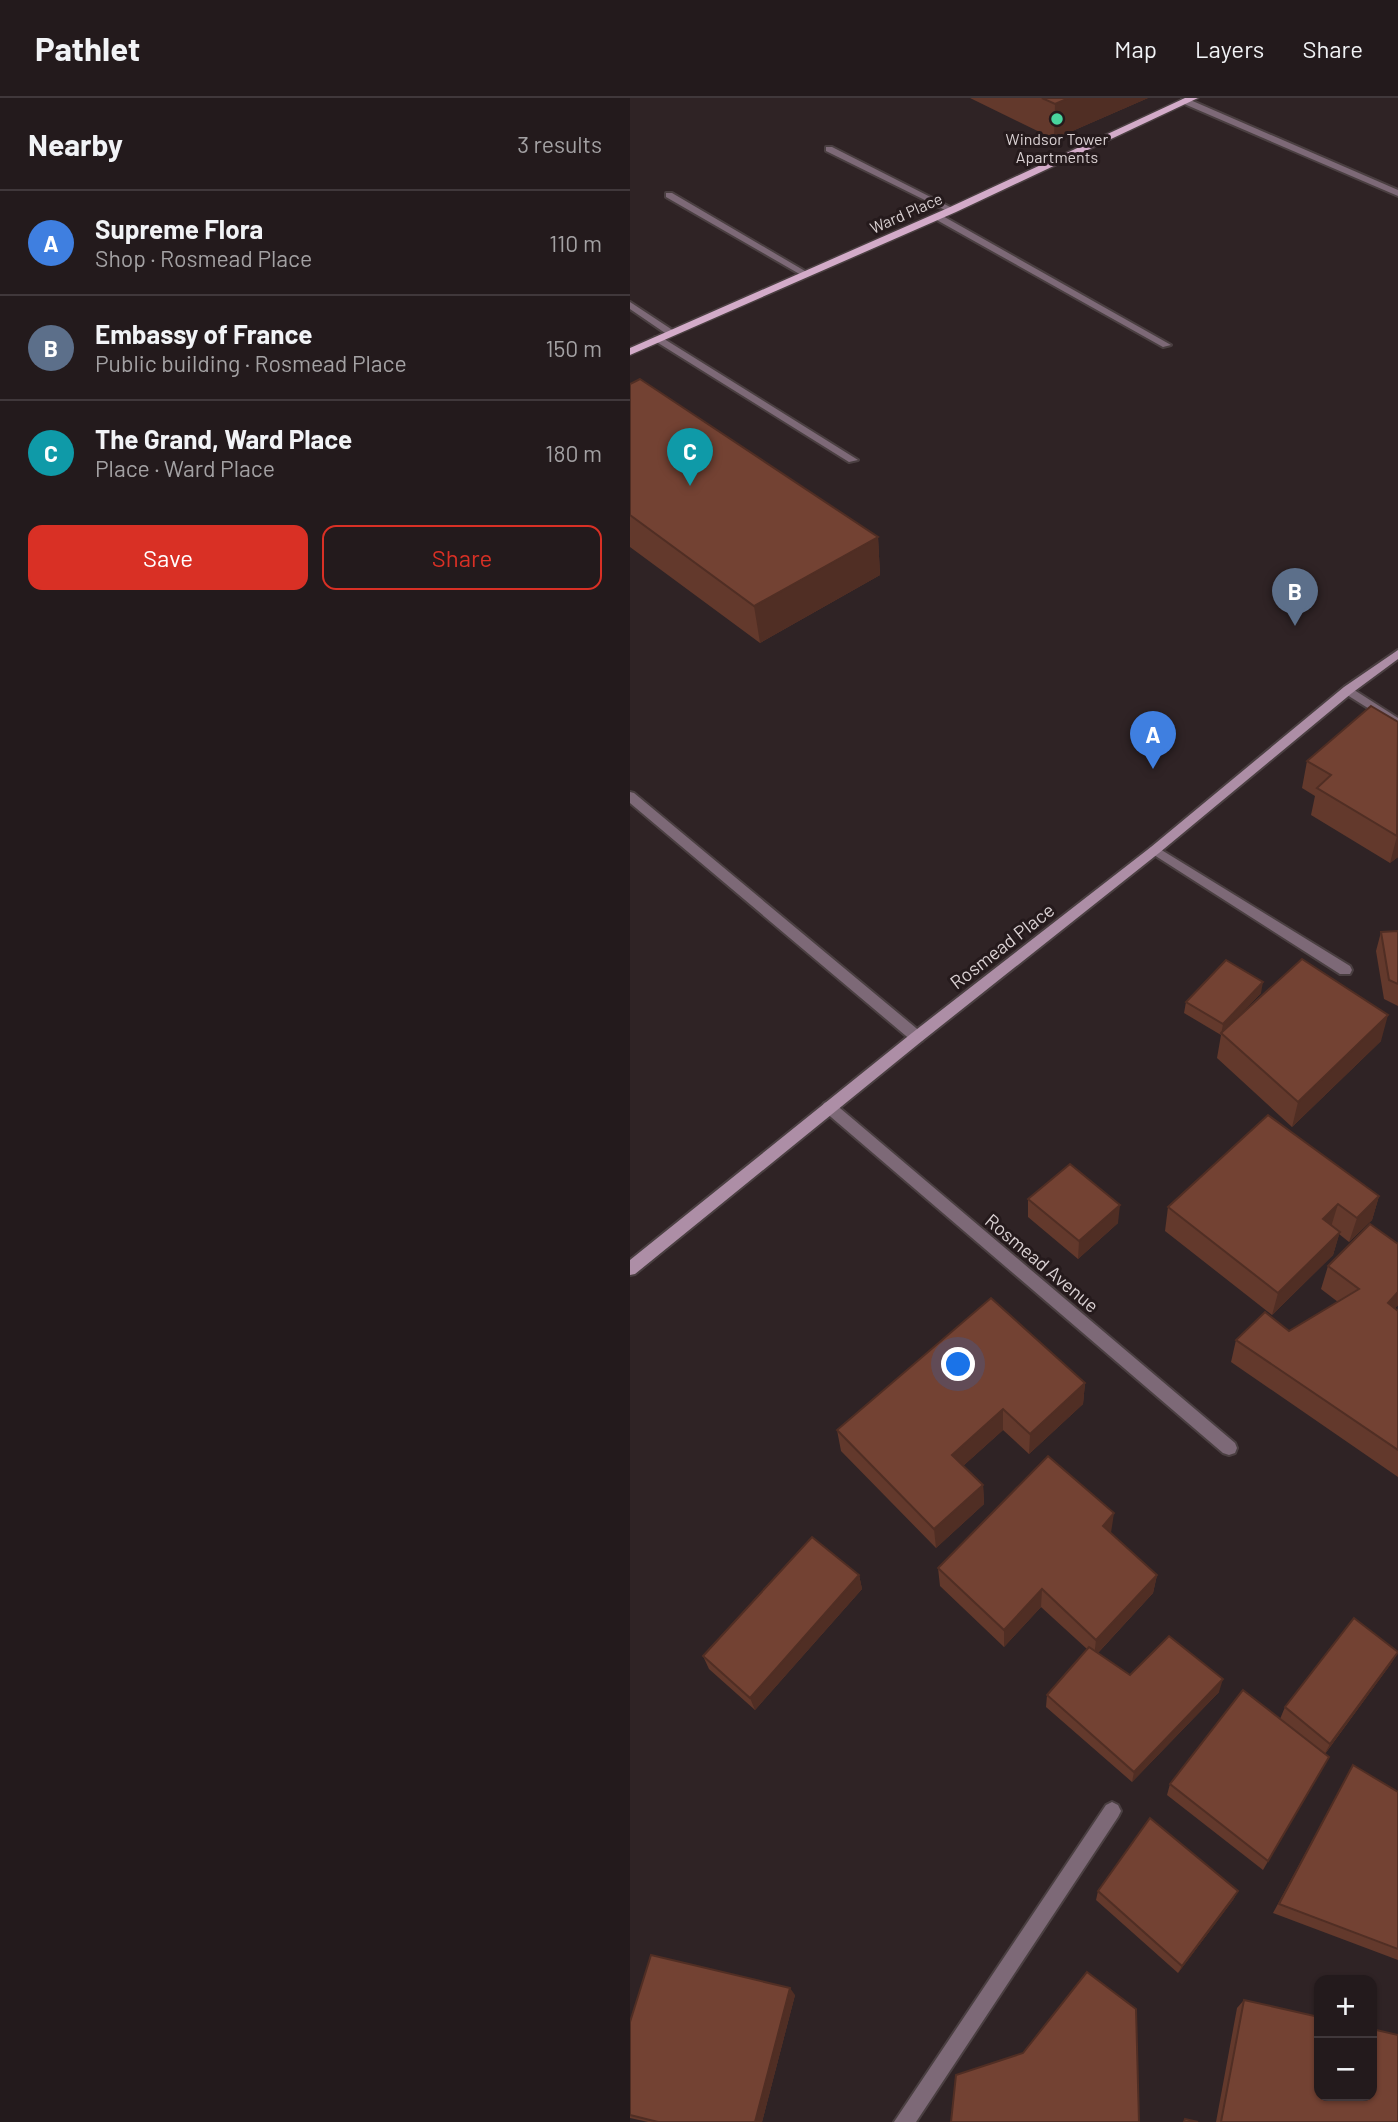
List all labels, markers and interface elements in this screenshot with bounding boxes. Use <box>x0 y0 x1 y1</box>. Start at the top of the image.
text: Pathlet <box>35 28 140 68</box>
text: Map <box>1114 34 1157 63</box>
text: Layers <box>1195 34 1264 63</box>
text: Share <box>1302 34 1363 63</box>
marker: Windsor Tower Apartments <box>1049 111 1065 127</box>
text: Nearby <box>28 126 123 162</box>
place label: Windsor Tower Apartments <box>1006 129 1109 166</box>
text: 3 results <box>517 130 602 158</box>
street label: Ward Place <box>867 188 945 237</box>
text: Supreme Flora <box>95 213 263 244</box>
text: A <box>43 229 59 257</box>
text: 110 m <box>549 229 602 257</box>
text: Shop · Rosmead Place <box>95 244 312 272</box>
text: Embassy of France <box>95 318 312 349</box>
text: B <box>44 334 58 362</box>
text: 150 m <box>546 334 602 362</box>
text: Public building · Rosmead Place <box>95 349 407 377</box>
text: The Grand, Ward Place <box>95 423 352 454</box>
pin: C <box>667 428 713 486</box>
text: C <box>44 439 58 467</box>
text: 180 m <box>545 439 602 467</box>
text: Place · Ward Place <box>95 454 275 482</box>
button: Save <box>28 525 308 590</box>
button: Share <box>322 525 602 590</box>
pin: B <box>1272 568 1318 626</box>
pin: A <box>1130 711 1176 769</box>
street label: Rosmead Place <box>945 898 1058 993</box>
street label: Rosmead Avenue <box>981 1209 1104 1317</box>
your location <box>941 1347 975 1381</box>
map controls <box>1314 1975 1377 2101</box>
button: + <box>1314 1975 1377 2038</box>
button: − <box>1314 2038 1377 2101</box>

